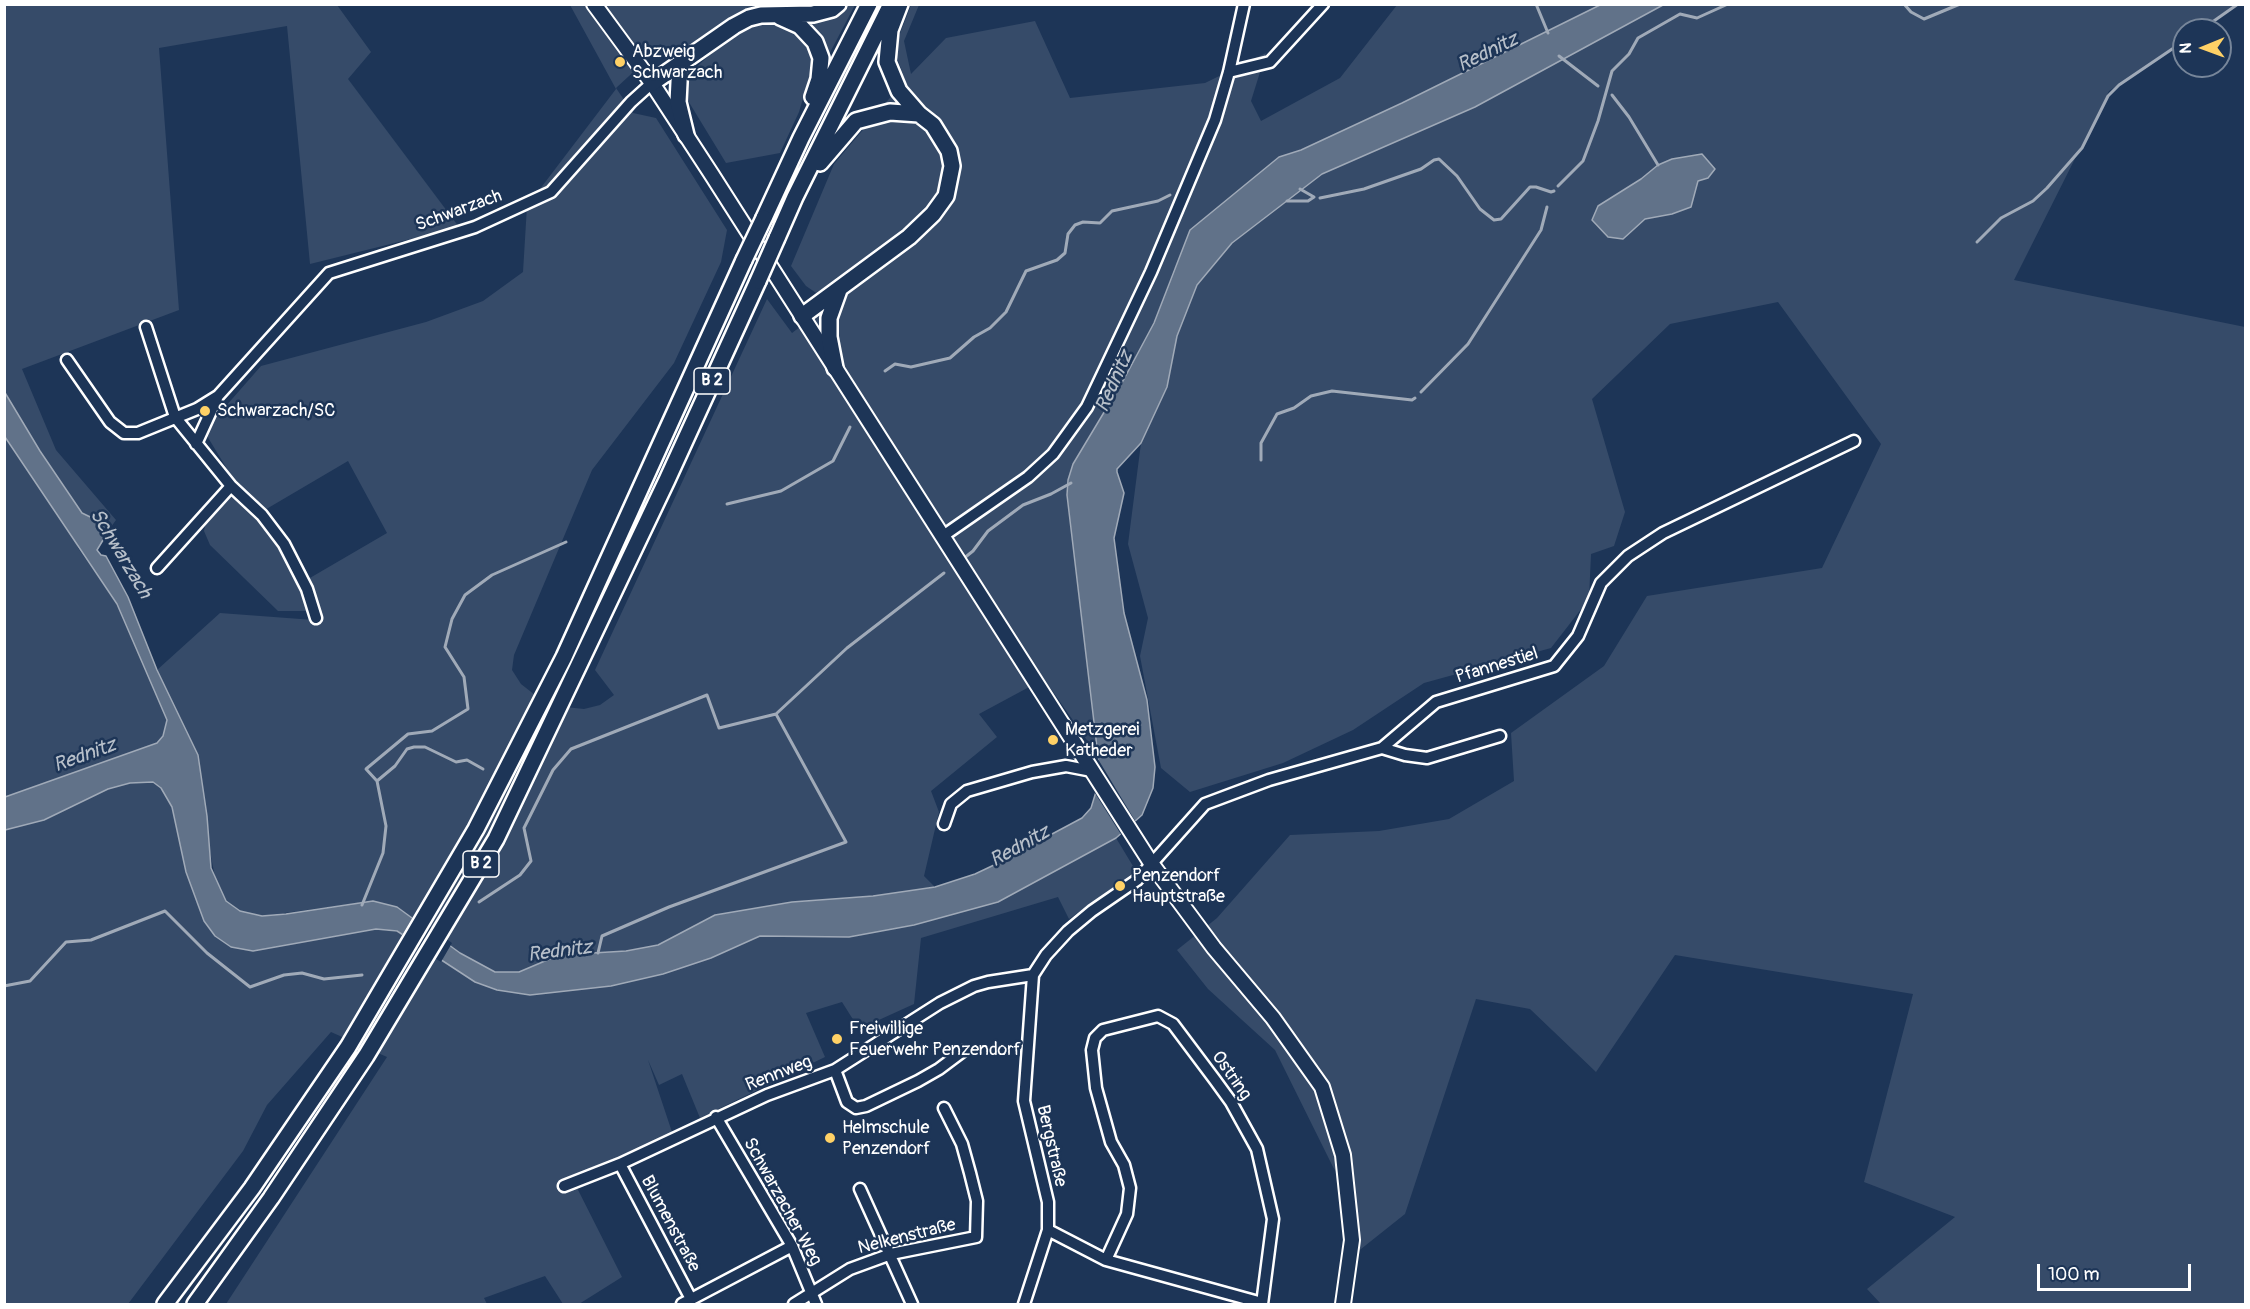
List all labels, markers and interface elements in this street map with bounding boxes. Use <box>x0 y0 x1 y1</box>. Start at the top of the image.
north arrow <box>2172 18 2232 78</box>
water label: Rednitz <box>1454 28 1522 78</box>
place label: Abzweig Schwarzach <box>632 41 722 84</box>
text: N <box>2176 43 2196 54</box>
marker: Abzweig Schwarzach <box>613 55 627 69</box>
street label: Schwarzach <box>413 185 505 237</box>
water label: Rednitz <box>1091 348 1139 416</box>
road number: B 2 <box>694 368 730 394</box>
place label: Schwarzach/SC <box>217 400 335 422</box>
marker: Schwarzach/SC <box>198 404 212 418</box>
water label: Schwarzach <box>84 505 156 603</box>
street label: Pfannestiel <box>1453 643 1541 689</box>
place label: Metzgerei Katheder <box>1065 719 1140 762</box>
marker: Metzgerei Katheder <box>1046 733 1060 747</box>
water label: Rednitz <box>51 734 119 778</box>
water label: Rednitz <box>986 821 1054 873</box>
road number: B 2 <box>463 851 499 877</box>
place label: Penzendorf Hauptstraße <box>1132 865 1225 908</box>
marker: Penzendorf Hauptstraße <box>1113 879 1127 893</box>
water label: Rednitz <box>526 936 594 968</box>
place label: Freiwillige Feuerwehr Penzendorf <box>849 1018 1021 1060</box>
marker: Freiwillige Feuerwehr Penzendorf <box>830 1032 844 1046</box>
street label: Ostring <box>1206 1047 1256 1105</box>
street label: Rennweg <box>743 1051 815 1097</box>
street label: Bergstraße <box>1031 1103 1071 1189</box>
place label: Helmschule Penzendorf <box>842 1117 931 1160</box>
marker: Helmschule Penzendorf <box>823 1131 837 1145</box>
street label: Schwarzacher Weg <box>738 1134 826 1270</box>
street label: Blumenstraße <box>636 1172 704 1276</box>
street label: Nelkenstraße <box>856 1214 958 1260</box>
scale bar <box>2040 1252 2194 1290</box>
text: 100 m <box>2048 1263 2100 1286</box>

